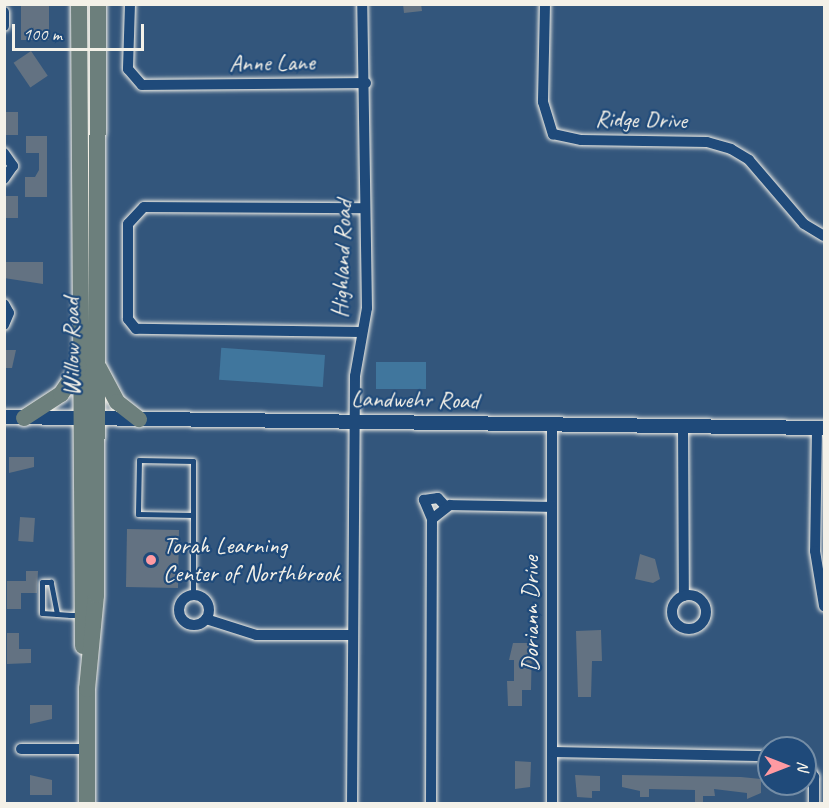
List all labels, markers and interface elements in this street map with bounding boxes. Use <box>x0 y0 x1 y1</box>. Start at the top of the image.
scale bar <box>15 12 147 50</box>
text: 100 m <box>23 23 62 45</box>
street label: Anne Lane <box>229 48 315 78</box>
street label: Ridge Drive <box>595 105 687 135</box>
street label: Highland Road <box>326 200 358 318</box>
street label: Willow Road <box>58 298 86 396</box>
street label: Landwehr Road <box>351 384 479 416</box>
place label: Torah Learning Center of Northbrook <box>163 532 339 588</box>
marker: Torah Learning Center of Northbrook <box>144 553 158 567</box>
street label: Doriann Drive <box>517 556 545 672</box>
north arrow <box>757 736 817 796</box>
text: N <box>793 761 813 771</box>

